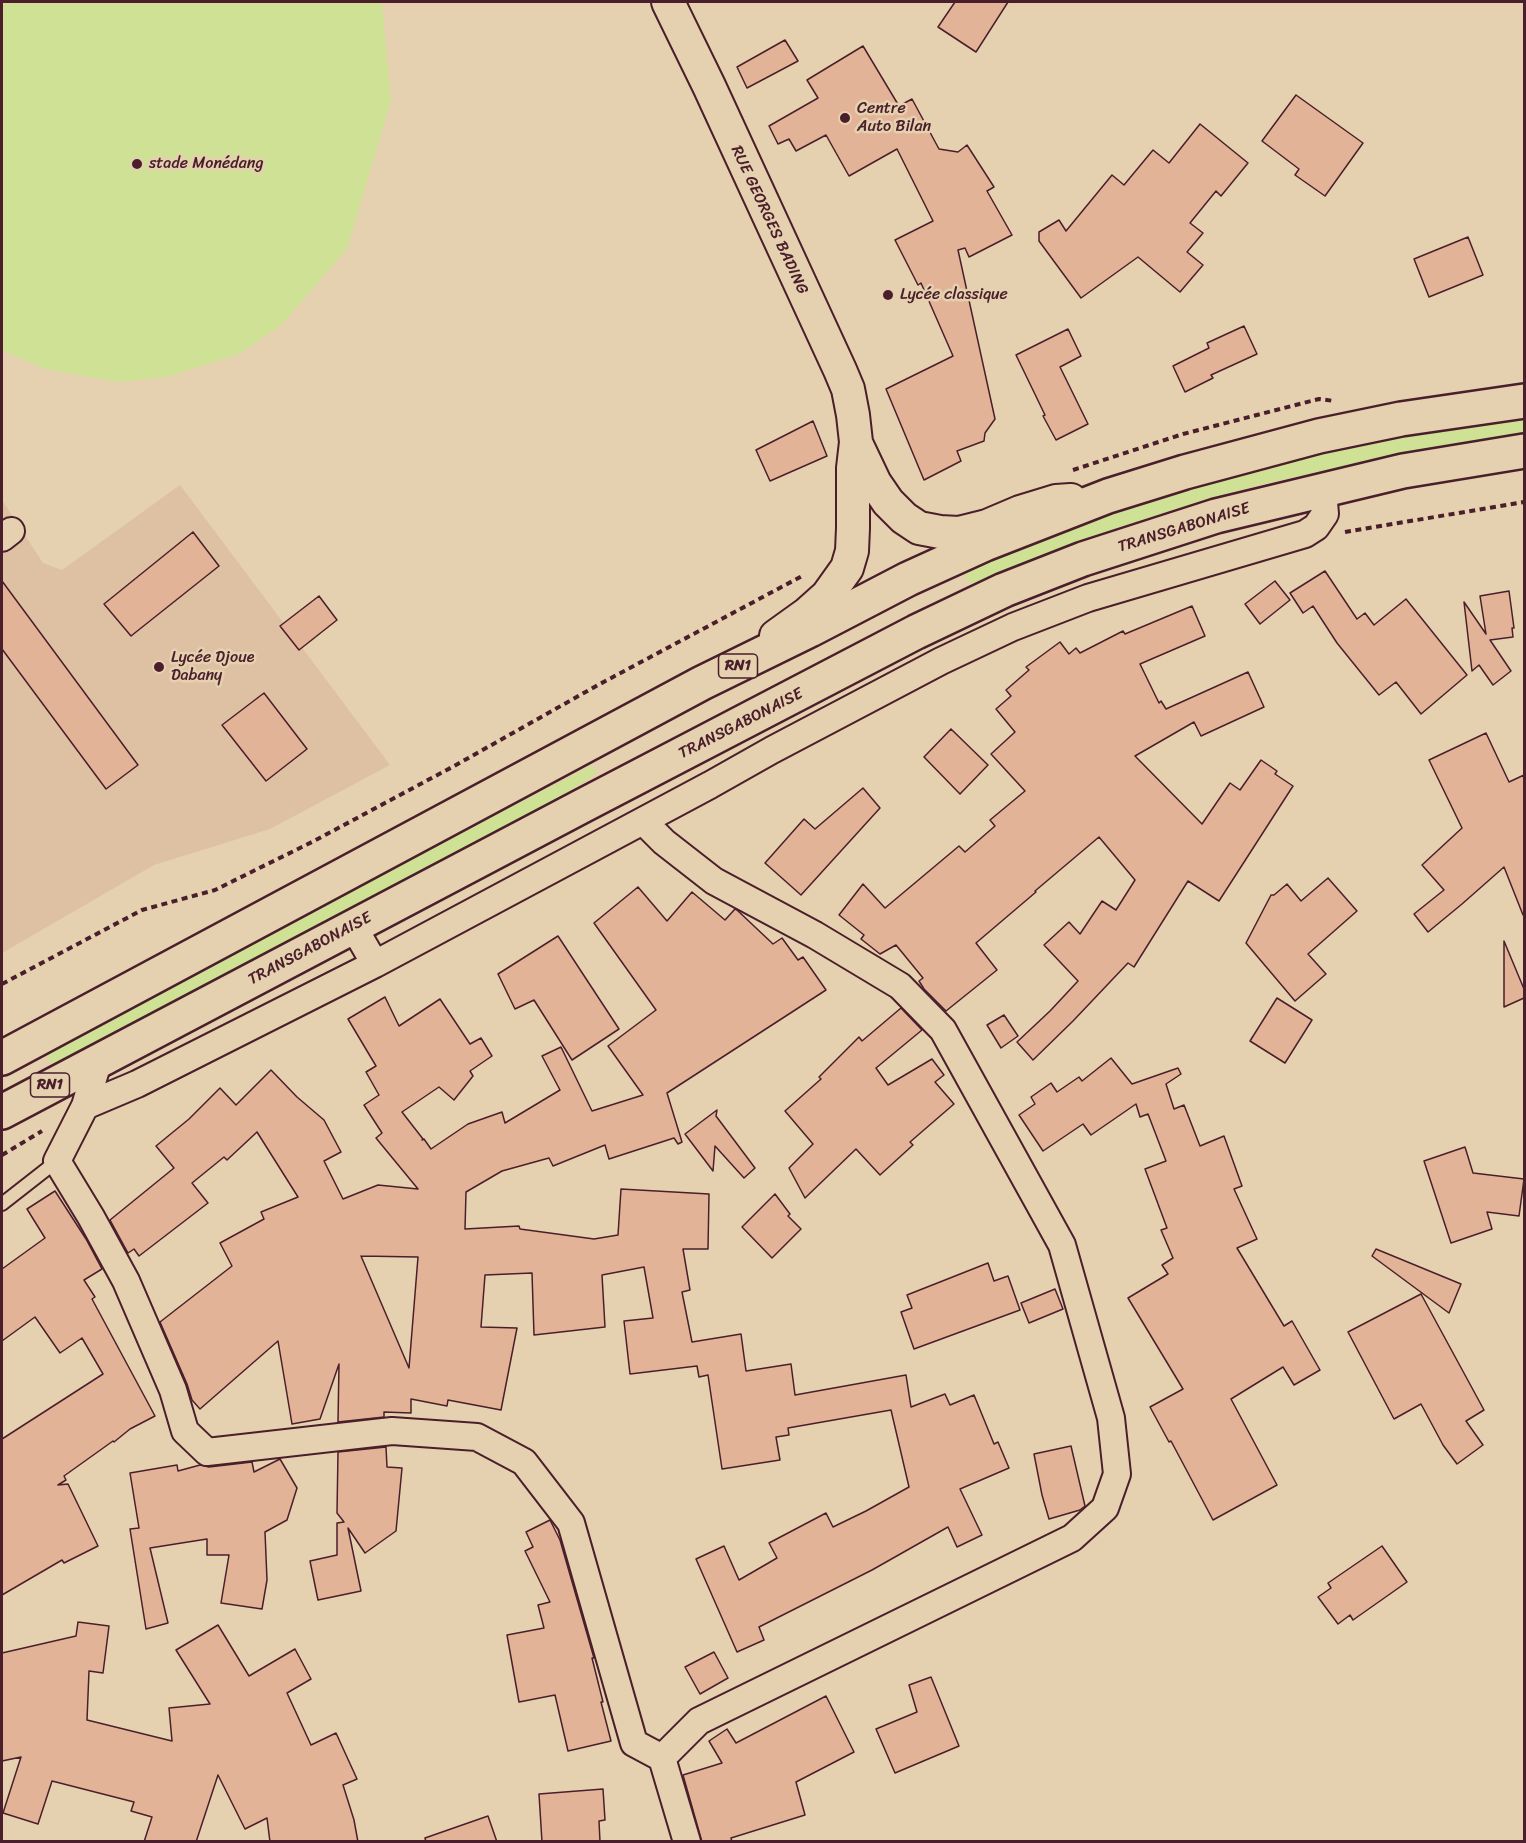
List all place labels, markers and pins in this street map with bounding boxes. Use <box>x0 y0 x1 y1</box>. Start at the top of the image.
place label: Centre Auto Bilan <box>857 99 931 137</box>
marker: Centre Auto Bilan <box>838 111 852 125</box>
place label: stade Monédang <box>149 154 263 174</box>
marker: stade Monédang <box>130 157 144 171</box>
place label: Lycée classique <box>900 285 1008 305</box>
marker: Lycée classique <box>881 288 895 302</box>
place label: Lycée Djoue Dabany <box>171 648 254 686</box>
marker: Lycée Djoue Dabany <box>152 660 166 674</box>

